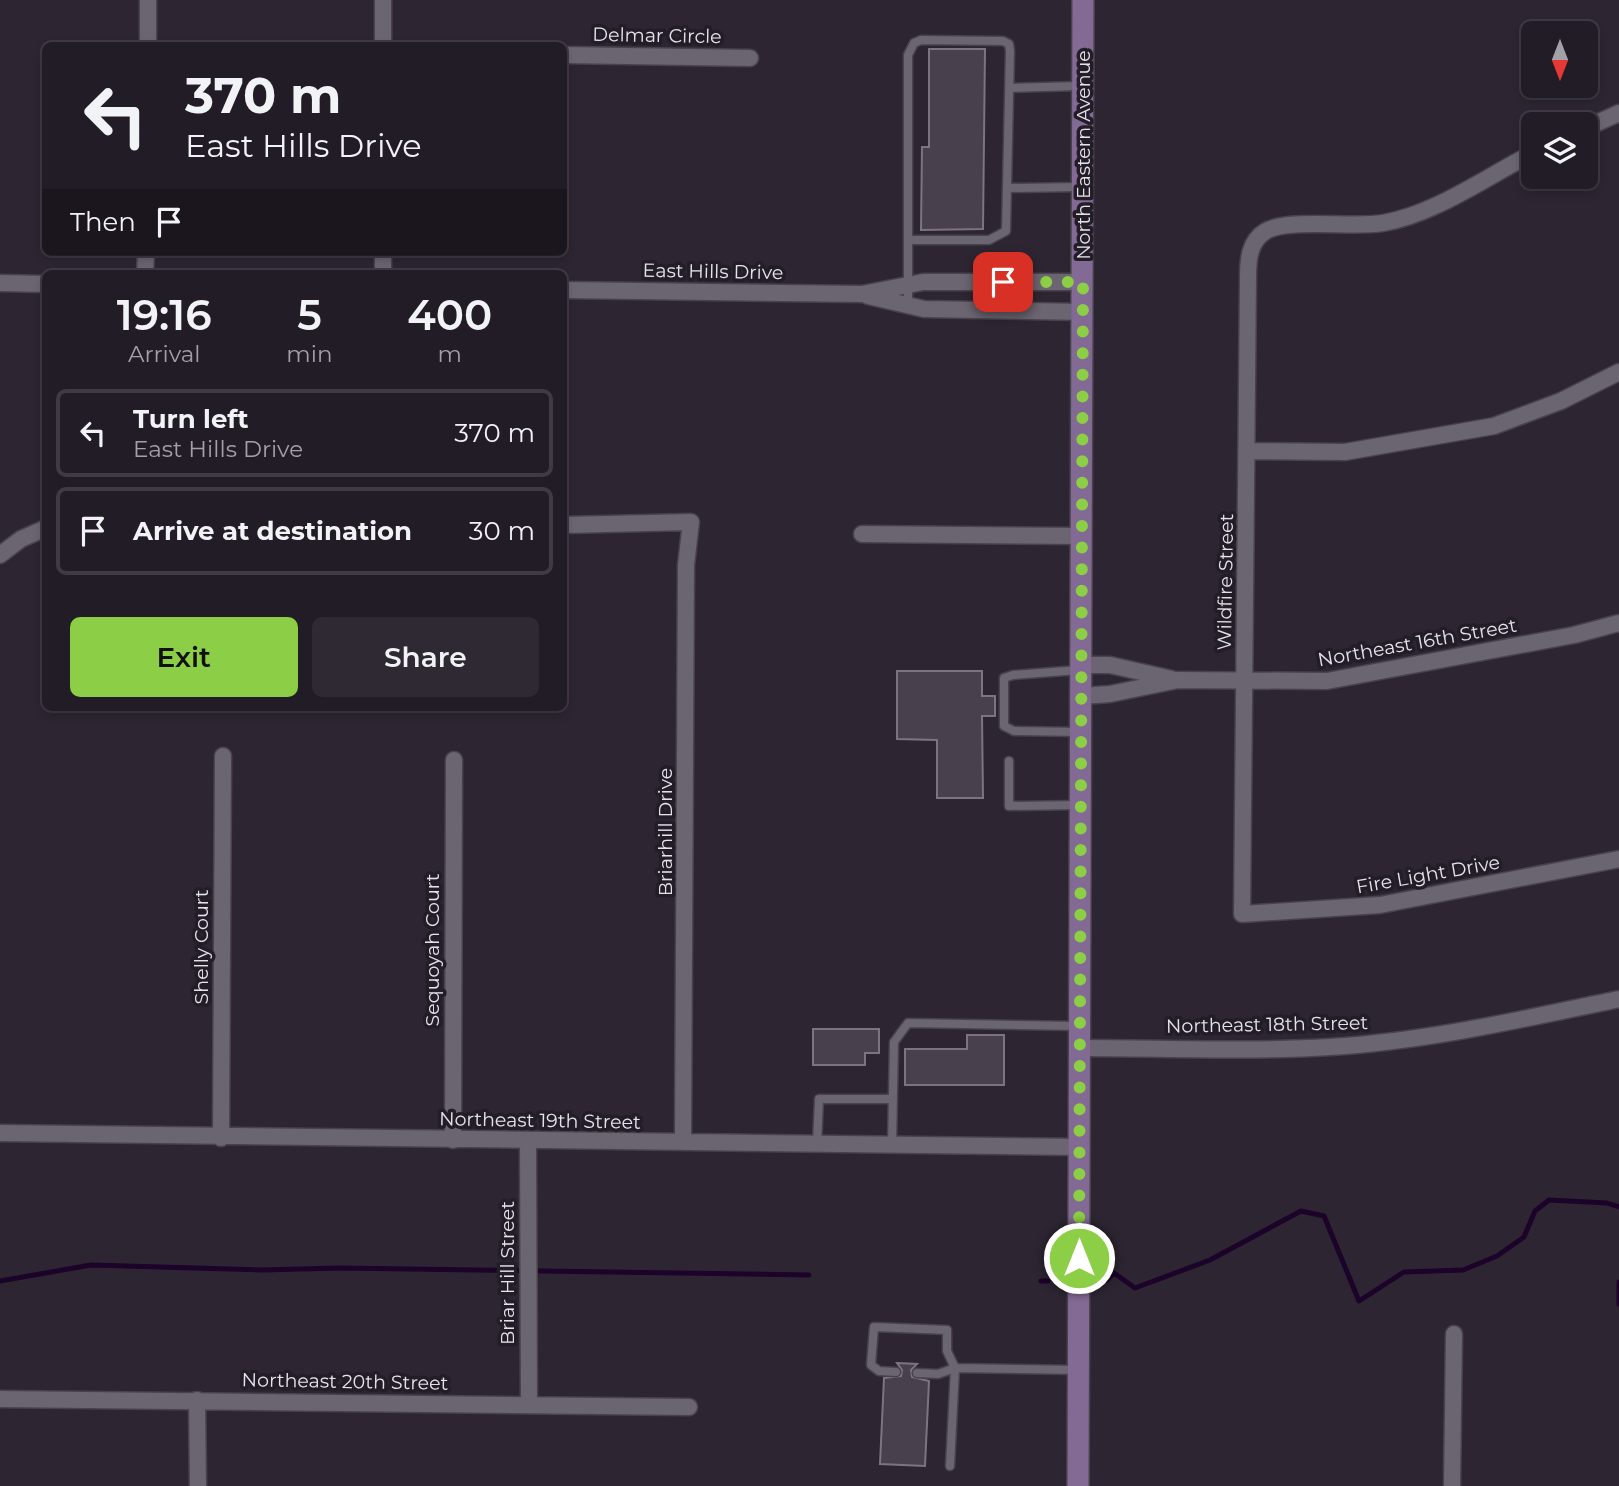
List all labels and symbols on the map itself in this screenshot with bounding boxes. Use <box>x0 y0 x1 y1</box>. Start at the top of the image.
north arrow <box>1521 21 1598 98</box>
street label: Delmar Circle <box>592 23 722 48</box>
street label: North Eastern Avenue <box>1072 50 1095 260</box>
pin <box>973 252 1033 312</box>
street label: East Hills Drive <box>643 259 783 284</box>
street label: Wildfire Street <box>1213 513 1238 650</box>
street label: Northeast 16th Street <box>1316 614 1519 671</box>
street label: Briarhill Drive <box>654 768 677 896</box>
street label: Fire Light Drive <box>1354 851 1502 898</box>
street label: Sequoyah Court <box>421 873 444 1026</box>
street label: Shelly Court <box>190 889 213 1004</box>
street label: Northeast 18th Street <box>1166 1011 1369 1038</box>
street label: Northeast 19th Street <box>439 1107 641 1134</box>
street label: Briar Hill Street <box>496 1201 519 1345</box>
position arrow <box>1042 1221 1116 1295</box>
street label: Northeast 20th Street <box>241 1368 449 1395</box>

